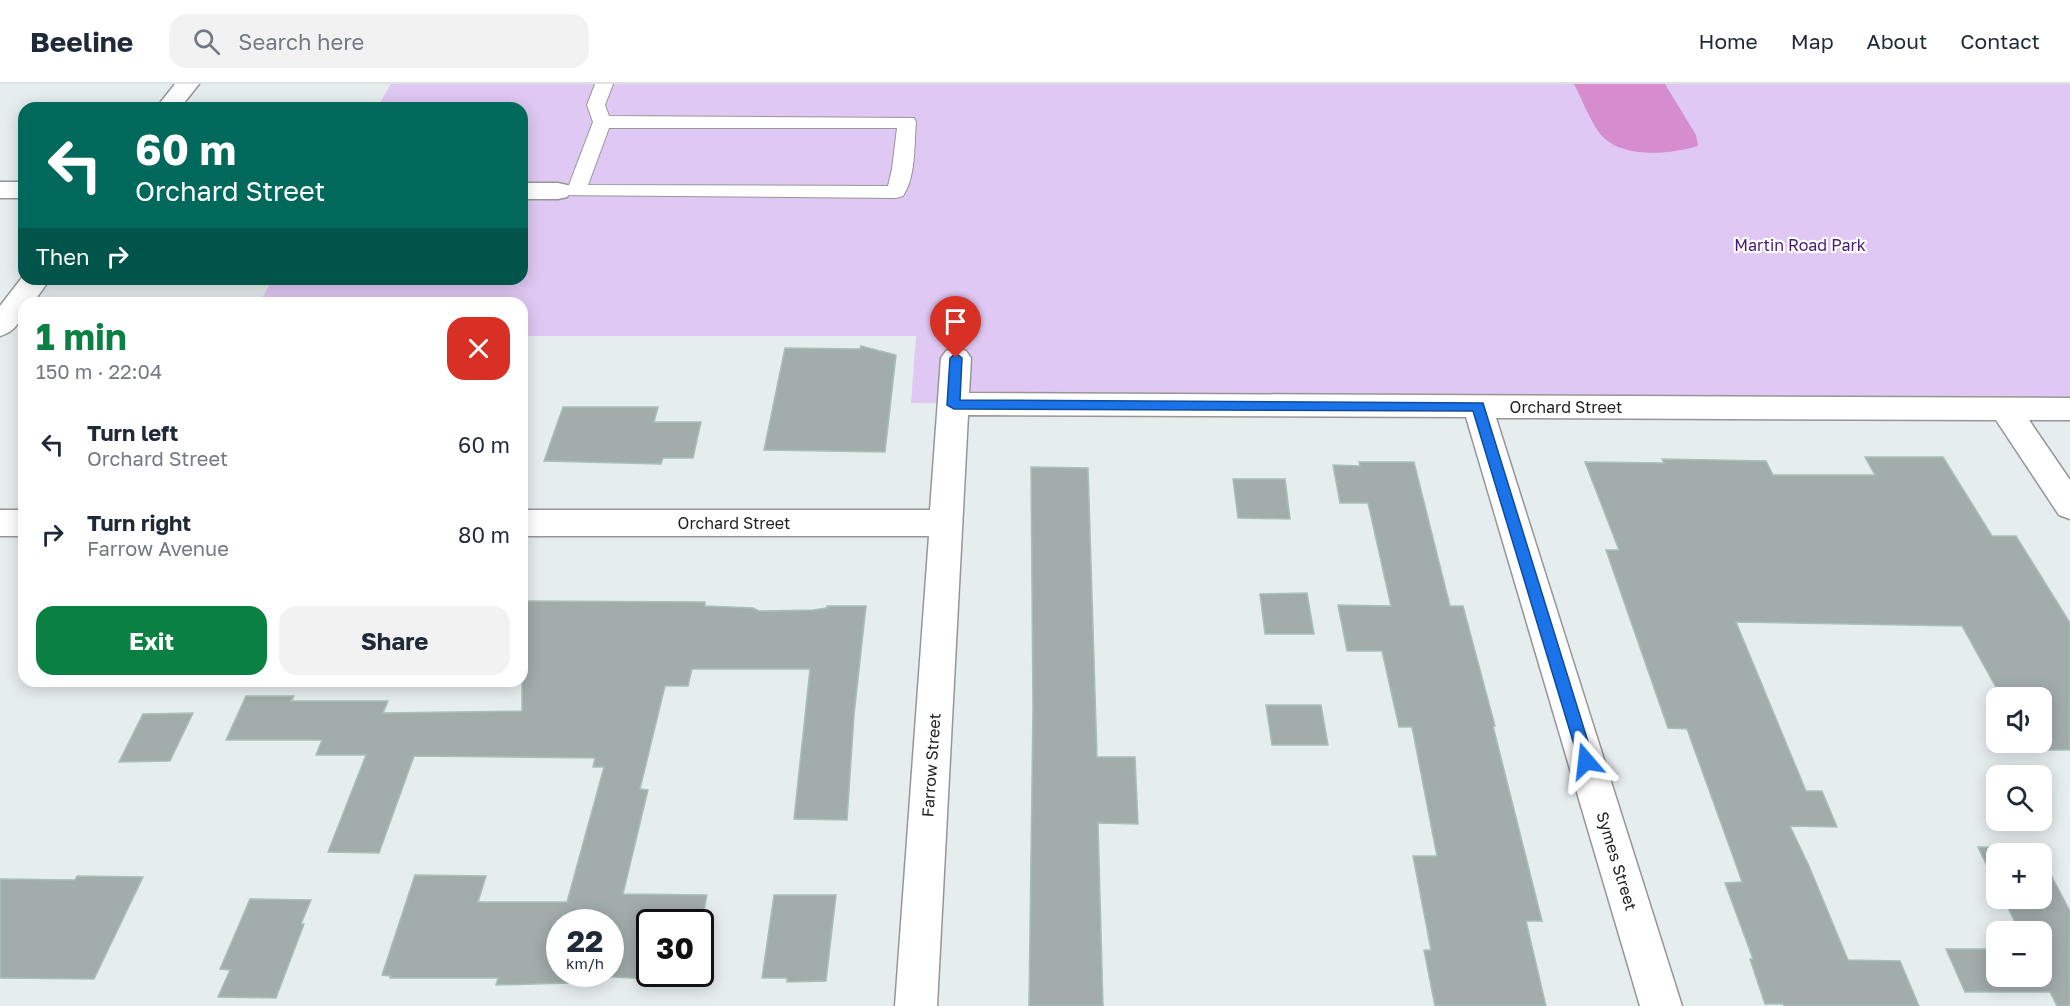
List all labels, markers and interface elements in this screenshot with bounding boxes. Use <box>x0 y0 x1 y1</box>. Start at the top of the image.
search box <box>169 14 589 68</box>
text: Beeline <box>30 25 133 58</box>
icon: search <box>190 25 223 58</box>
text: Search here <box>238 28 364 55</box>
text: Home <box>1698 28 1758 54</box>
text: Map <box>1791 28 1834 54</box>
text: About <box>1867 28 1927 54</box>
text: Contact <box>1960 28 2040 54</box>
text: 60 m <box>135 124 236 174</box>
icon: left <box>36 126 114 204</box>
text: Orchard Street <box>135 175 325 207</box>
park label: Martin Road Park <box>1734 235 1866 255</box>
icon: right <box>101 240 134 273</box>
text: Then <box>36 243 89 270</box>
pin <box>930 296 981 358</box>
icon: arrive <box>939 305 972 338</box>
text: 1 min <box>36 315 127 358</box>
button: close <box>447 317 510 380</box>
text: 150 m · 22:04 <box>36 359 162 383</box>
street label: Orchard Street <box>1510 397 1622 417</box>
text: Turn left <box>87 419 178 446</box>
icon: left <box>36 428 69 461</box>
text: 60 m <box>458 431 510 458</box>
text: Orchard Street <box>87 446 228 470</box>
text: Turn right <box>87 509 191 536</box>
street label: Orchard Street <box>678 513 790 533</box>
icon: right <box>36 518 69 551</box>
text: 80 m <box>458 521 510 548</box>
text: Farrow Avenue <box>87 536 229 560</box>
button: Exit <box>36 606 267 675</box>
button: Share <box>279 606 510 675</box>
map controls <box>1986 687 2052 987</box>
button: sound <box>1986 687 2052 753</box>
street label: Farrow Street <box>917 712 945 818</box>
position arrow <box>1554 729 1618 793</box>
button: search <box>1986 765 2052 831</box>
street label: Symes Street <box>1592 809 1642 913</box>
button: + <box>1986 843 2052 909</box>
speed limit sign: 30 <box>636 909 714 987</box>
button: − <box>1986 921 2052 987</box>
text: 22 <box>567 923 603 959</box>
text: km/h <box>566 954 604 972</box>

